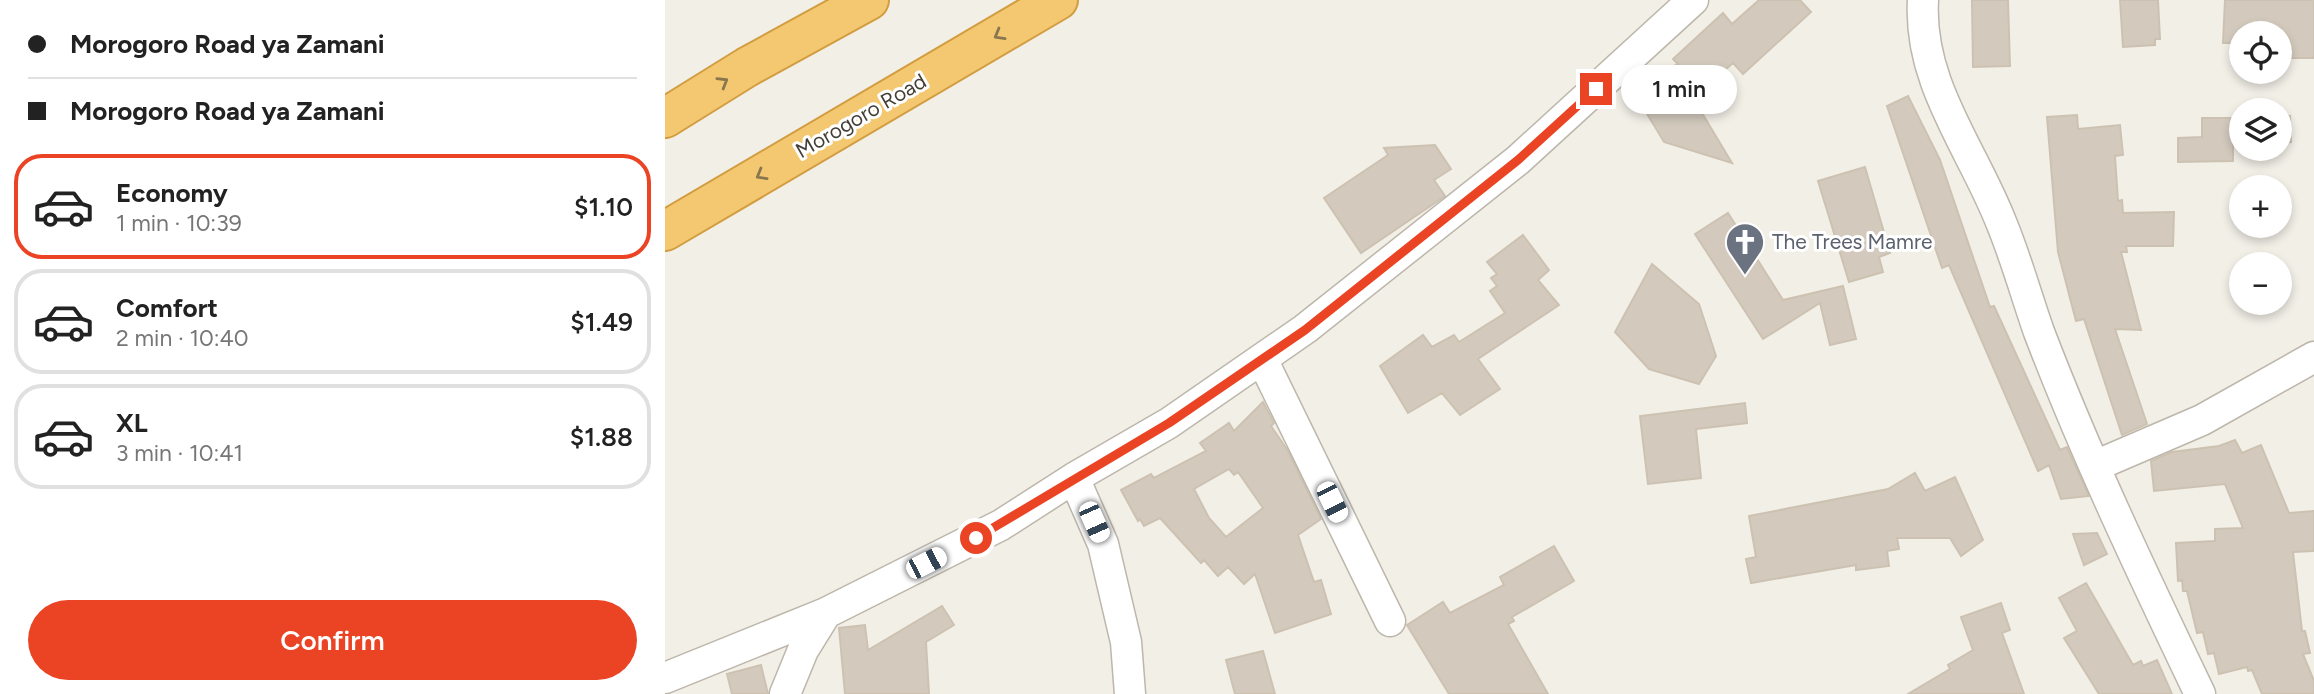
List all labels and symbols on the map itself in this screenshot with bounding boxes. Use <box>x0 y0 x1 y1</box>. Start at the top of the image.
one-way arrow <box>994 26 1007 39</box>
callout: 1 min <box>1621 64 1736 114</box>
street label: Morogoro Road <box>791 68 930 163</box>
route end <box>1580 73 1612 105</box>
one-way arrow <box>716 77 729 90</box>
one-way arrow <box>755 167 768 180</box>
church icon: The Trees Mamre <box>1724 221 1766 276</box>
place label: The Trees Mamre <box>1772 229 1933 254</box>
car <box>1314 479 1351 525</box>
car <box>1076 499 1113 545</box>
route start <box>960 522 992 554</box>
car <box>903 544 950 582</box>

